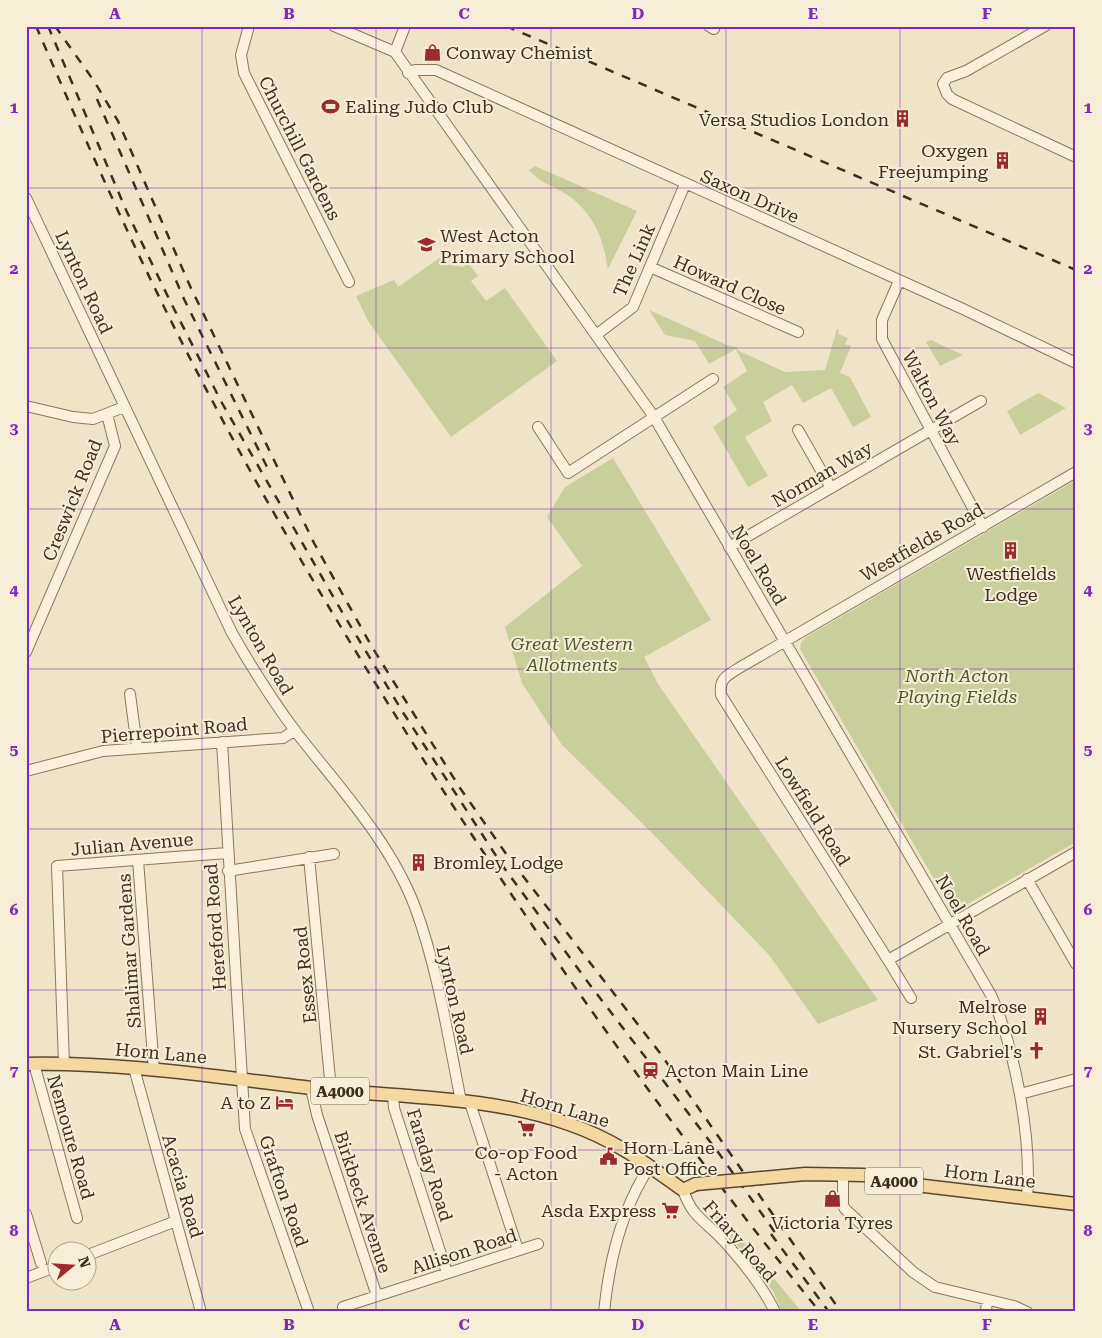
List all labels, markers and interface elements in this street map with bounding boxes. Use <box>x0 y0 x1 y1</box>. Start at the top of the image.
text: A <box>109 4 121 23</box>
text: B <box>283 4 295 23</box>
text: C <box>458 4 470 23</box>
text: D <box>632 4 645 23</box>
text: E <box>808 4 818 23</box>
text: F <box>982 4 992 23</box>
shop icon: Conway Chemist <box>422 42 442 62</box>
place label: Conway Chemist <box>446 42 593 63</box>
street label: Churchill Gardens <box>255 73 345 223</box>
sports icon: Ealing Judo Club <box>321 96 341 116</box>
place label: Ealing Judo Club <box>345 96 494 117</box>
text: 1 <box>10 98 19 117</box>
text: 1 <box>1084 98 1093 117</box>
place label: Versa Studios London <box>699 109 889 130</box>
building icon: Versa Studios London <box>893 109 913 129</box>
place label: Oxygen Freejumping <box>878 140 989 182</box>
building icon: Oxygen Freejumping <box>992 150 1012 170</box>
street label: Saxon Drive <box>697 165 803 227</box>
street label: The Link <box>609 220 659 300</box>
place label: West Acton Primary School <box>440 225 575 267</box>
street label: Lynton Road <box>51 227 117 337</box>
school or university icon: West Acton Primary School <box>416 235 436 255</box>
street label: Howard Close <box>670 251 790 319</box>
text: 2 <box>10 259 19 278</box>
text: 2 <box>1084 259 1093 278</box>
street label: Walton Way <box>898 347 966 449</box>
text: 3 <box>10 419 19 438</box>
text: 3 <box>1084 419 1093 438</box>
street label: Creswick Road <box>38 436 106 564</box>
street label: Norman Way <box>768 437 876 511</box>
street label: Westfields Road <box>857 498 988 586</box>
street label: Noel Road <box>727 521 791 609</box>
building icon: Westfields Lodge <box>1001 540 1021 560</box>
place label: Westfields Lodge <box>966 563 1056 605</box>
text: 4 <box>10 580 19 599</box>
text: 4 <box>1084 580 1093 599</box>
street label: Lynton Road <box>224 592 298 699</box>
park label: Great Western Allotments <box>511 633 633 675</box>
park label: North Acton Playing Fields <box>896 665 1017 707</box>
street label: Pierrepoint Road <box>100 713 249 747</box>
text: 5 <box>10 740 19 759</box>
text: 5 <box>1084 740 1093 759</box>
street label: Lowfield Road <box>771 753 855 870</box>
street label: Julian Avenue <box>70 828 194 860</box>
building icon: Bromley Lodge <box>409 852 429 872</box>
place label: Bromley Lodge <box>433 852 564 873</box>
street label: Hereford Road <box>200 862 230 991</box>
street label: Noel Road <box>932 871 995 959</box>
street label: Shalimar Gardens <box>113 873 145 1029</box>
text: 6 <box>10 900 19 919</box>
text: 6 <box>1084 900 1093 919</box>
street label: Essex Road <box>289 925 321 1025</box>
street label: Lynton Road <box>432 944 478 1057</box>
place label: Melrose Nursery School <box>892 996 1027 1038</box>
building icon: Melrose Nursery School <box>1031 1006 1051 1026</box>
street label: Horn Lane <box>114 1039 208 1067</box>
place label: St. Gabriel's <box>918 1041 1022 1062</box>
church icon: St. Gabriel's <box>1026 1041 1046 1061</box>
station icon: Acton Main Line <box>641 1060 661 1080</box>
place label: Acton Main Line <box>665 1060 809 1081</box>
text: 7 <box>10 1061 19 1080</box>
text: 7 <box>1084 1061 1093 1080</box>
street label: Nemoure Road <box>43 1072 99 1202</box>
road number: A4000 <box>311 1078 369 1104</box>
street label: Horn Lane <box>518 1085 612 1132</box>
place label: A to Z <box>221 1092 271 1113</box>
hotel icon: A to Z <box>275 1092 295 1112</box>
street label: Faraday Road <box>403 1106 457 1224</box>
supermarket icon: Co-op Food - Acton <box>516 1119 536 1139</box>
street label: Birkbeck Avenue <box>330 1128 396 1276</box>
street label: Acacia Road <box>158 1132 208 1241</box>
street label: Grafton Road <box>255 1133 313 1250</box>
place label: Horn Lane Post Office <box>623 1137 717 1179</box>
place label: Co-op Food - Acton <box>475 1142 578 1184</box>
public building icon: Horn Lane Post Office <box>599 1147 619 1167</box>
street label: Horn Lane <box>943 1160 1037 1192</box>
road number: A4000 <box>865 1168 923 1194</box>
shop icon: Victoria Tyres <box>822 1189 842 1209</box>
street label: Friary Road <box>699 1196 781 1286</box>
place label: Asda Express <box>541 1200 656 1221</box>
supermarket icon: Asda Express <box>660 1200 680 1220</box>
place label: Victoria Tyres <box>771 1212 893 1233</box>
text: 8 <box>10 1221 19 1240</box>
text: 8 <box>1084 1221 1093 1240</box>
street label: Allison Road <box>409 1224 520 1278</box>
north arrow <box>48 1240 98 1290</box>
text: N <box>75 1254 94 1270</box>
text: A <box>109 1315 121 1334</box>
text: B <box>283 1315 295 1334</box>
text: C <box>458 1315 470 1334</box>
text: D <box>632 1315 645 1334</box>
text: E <box>808 1315 818 1334</box>
text: F <box>982 1315 992 1334</box>

